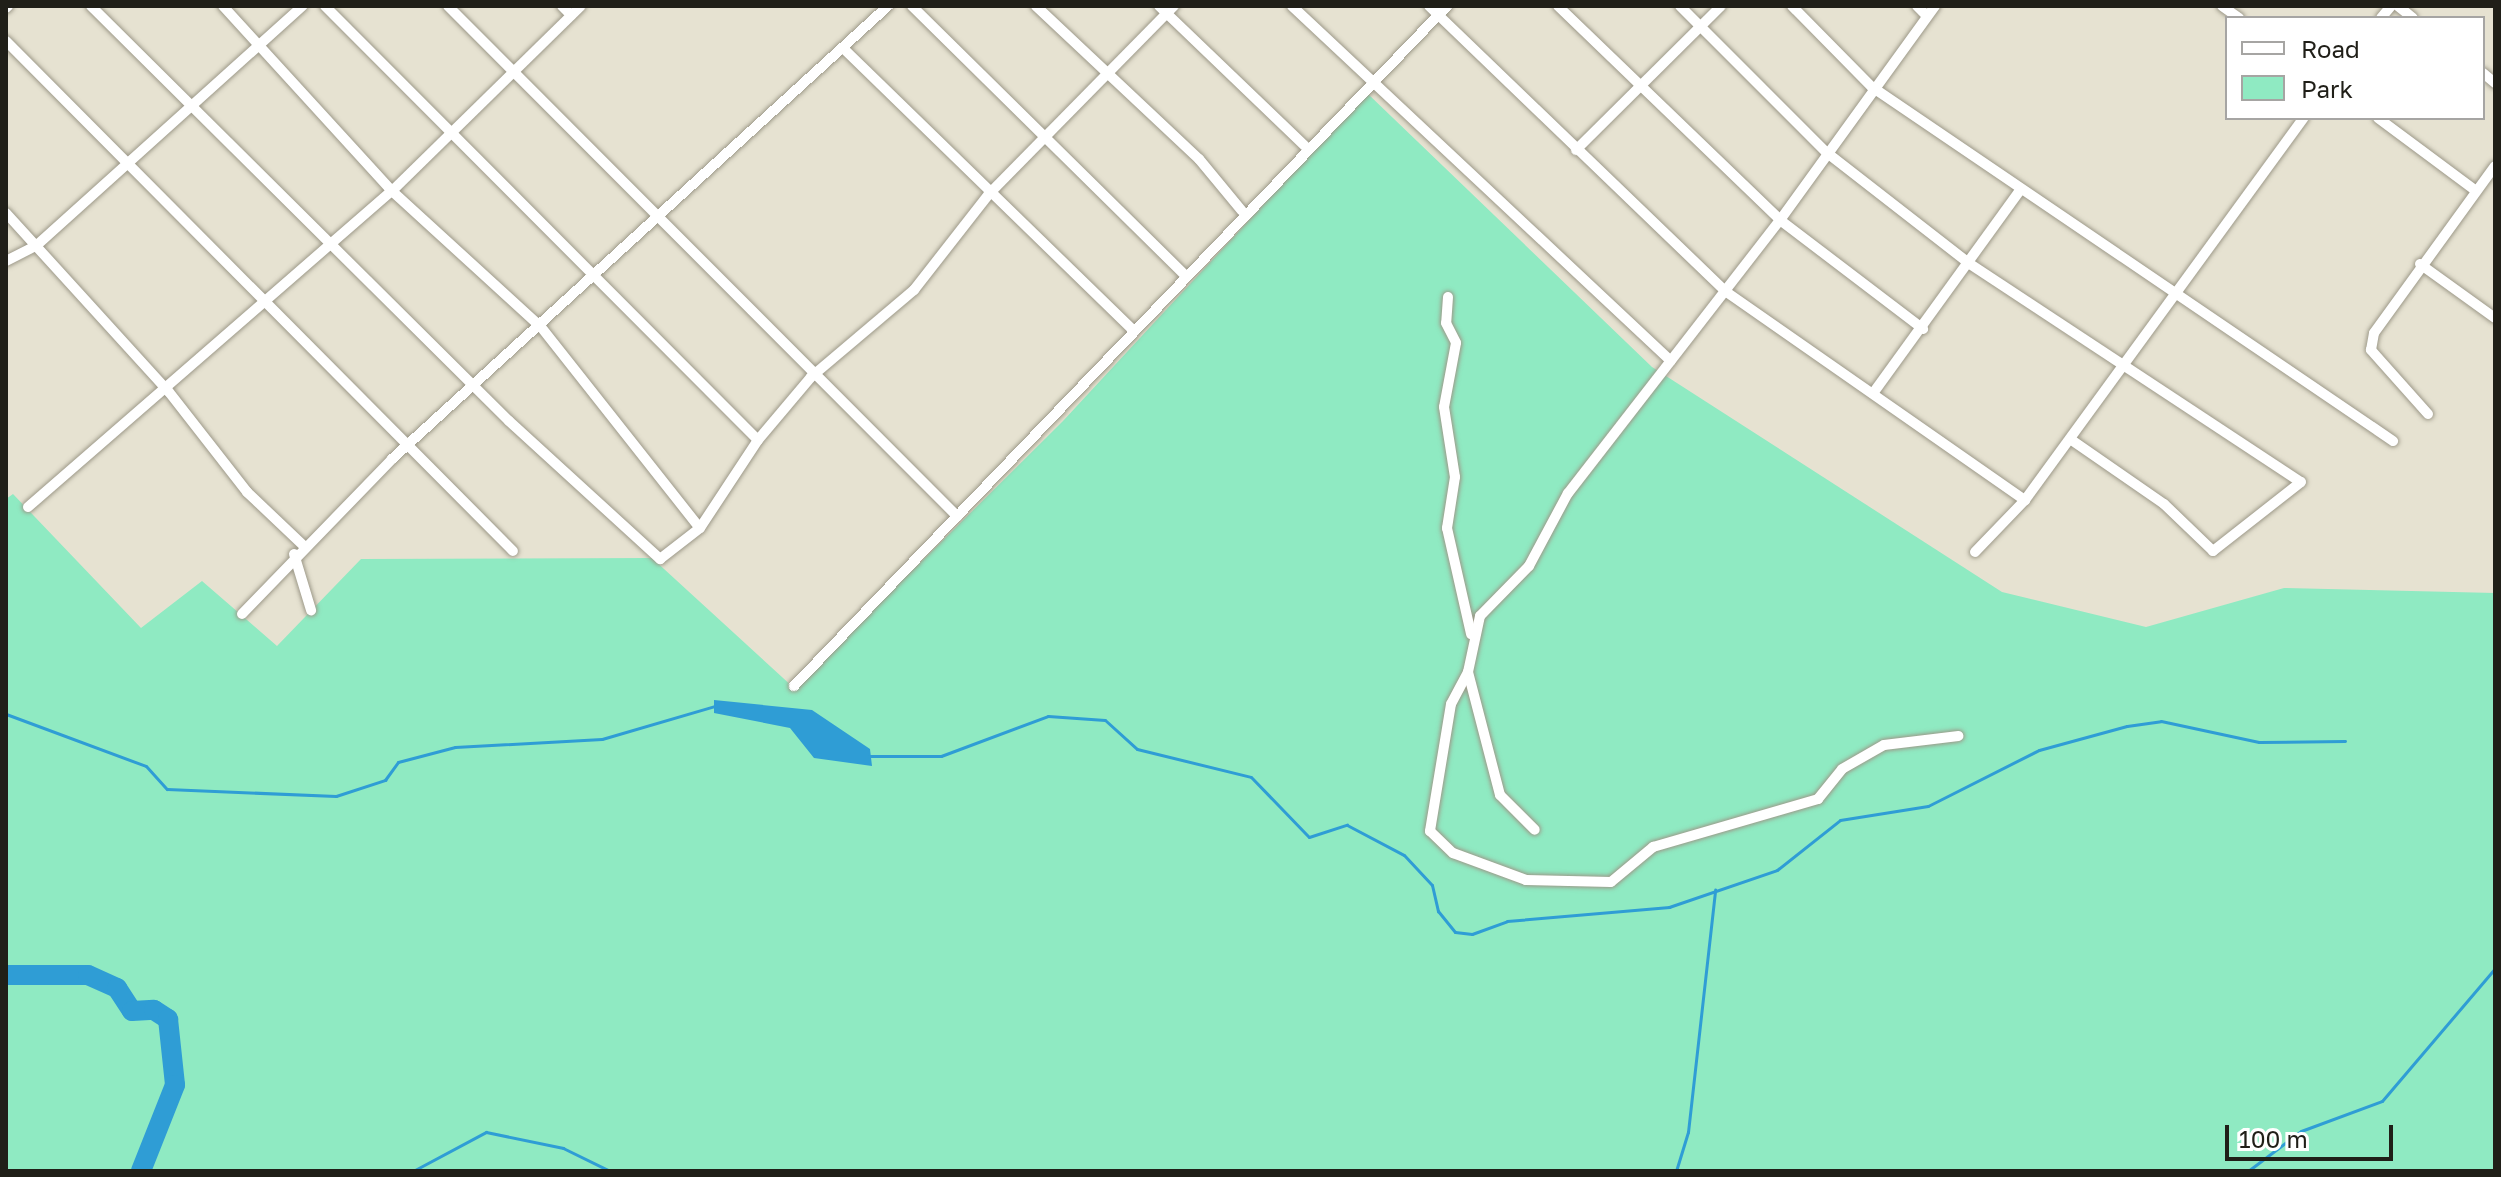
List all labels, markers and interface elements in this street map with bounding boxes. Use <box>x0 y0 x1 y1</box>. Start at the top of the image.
legend <box>2225 16 2485 120</box>
text: Road <box>2301 34 2360 63</box>
text: Park <box>2301 74 2353 103</box>
scale bar <box>2229 1109 2397 1159</box>
text: 100 m <box>2239 1124 2308 1153</box>

